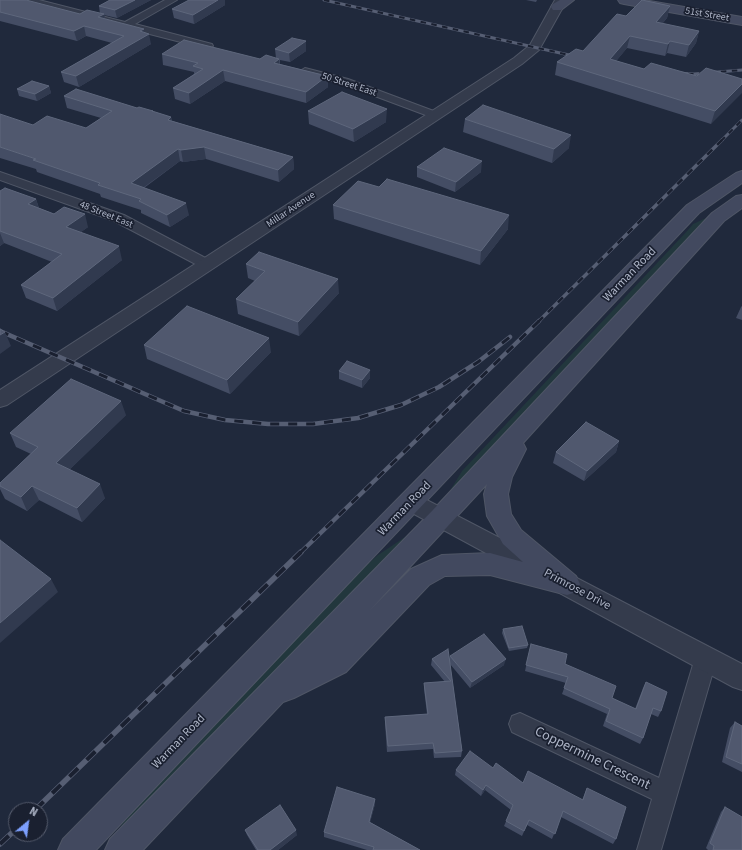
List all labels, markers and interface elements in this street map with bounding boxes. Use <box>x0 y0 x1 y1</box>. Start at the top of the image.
street label: 51st Street <box>684 5 730 25</box>
street label: 50 Street East <box>320 71 378 99</box>
street label: Millar Avenue <box>264 189 318 231</box>
street label: 48 Street East <box>77 199 135 231</box>
street label: Warman Road <box>600 245 660 305</box>
street label: Warman Road <box>375 479 435 539</box>
street label: Primrose Drive <box>541 566 613 614</box>
street label: Warman Road <box>149 712 209 772</box>
street label: Coppermine Crescent <box>532 724 652 794</box>
north arrow <box>8 802 48 842</box>
text: N <box>27 804 40 820</box>

